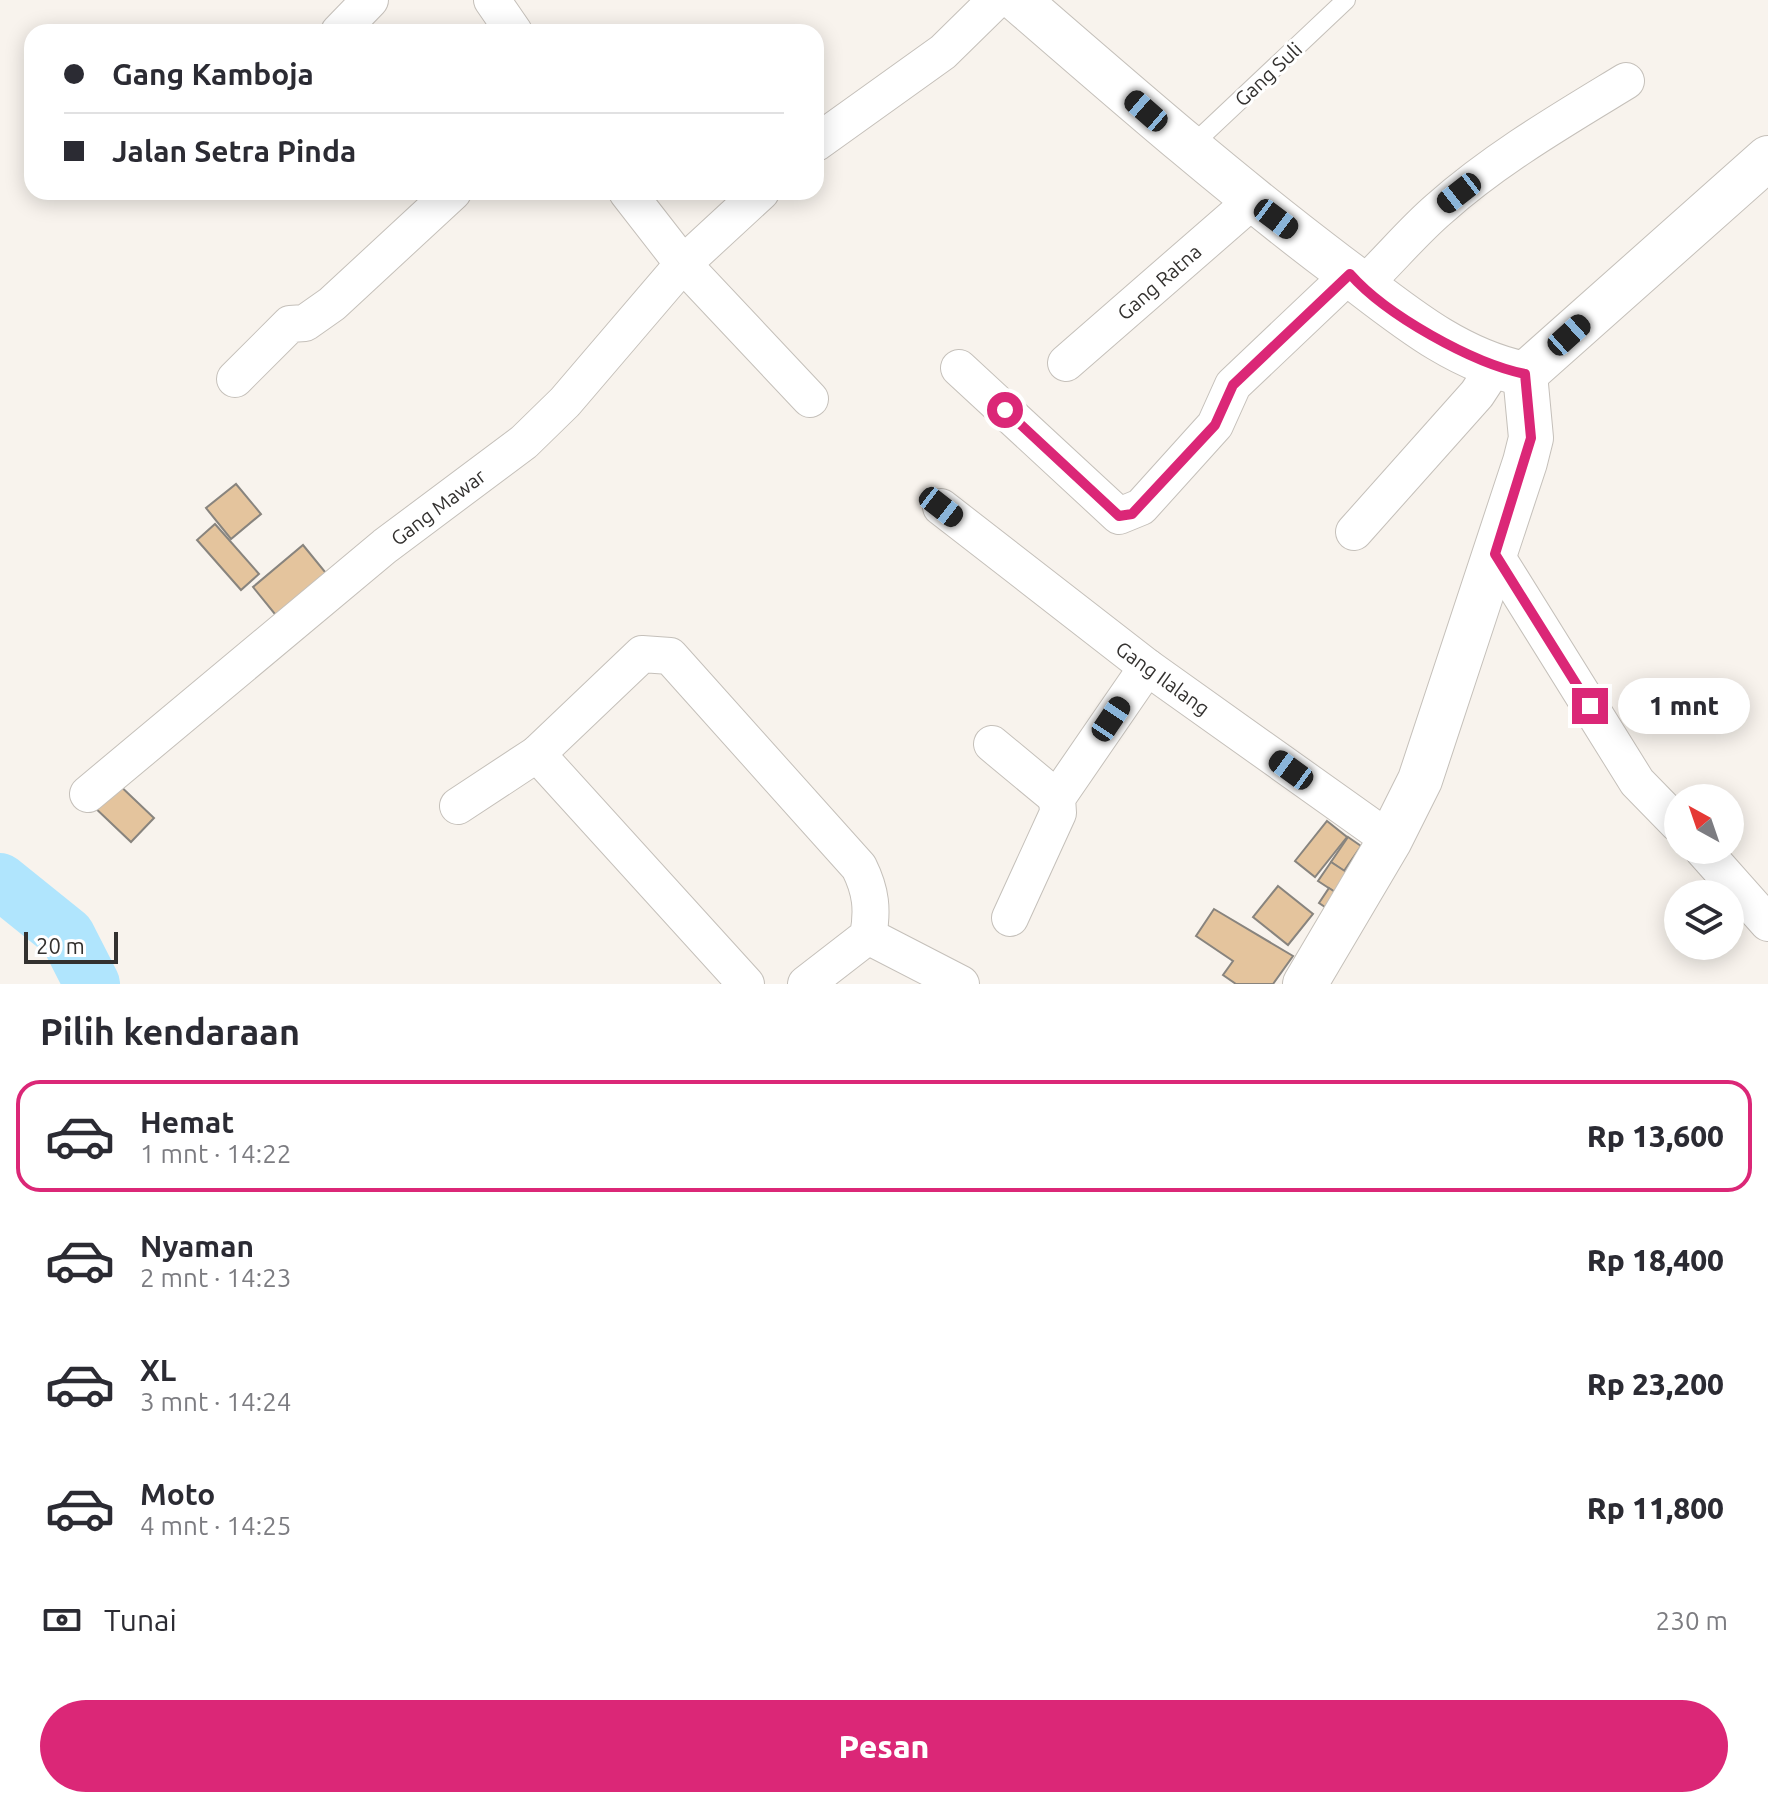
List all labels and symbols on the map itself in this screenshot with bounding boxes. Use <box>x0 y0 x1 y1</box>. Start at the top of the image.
street label: Gang Suli <box>1230 37 1306 111</box>
car <box>1120 86 1172 136</box>
car <box>1433 169 1485 217</box>
car <box>1250 195 1302 243</box>
street label: Gang Ratna <box>1112 239 1206 325</box>
car <box>1543 310 1595 360</box>
route start <box>987 392 1023 428</box>
street label: Gang Mawar <box>386 464 490 550</box>
car <box>915 483 967 531</box>
street label: Gang Ilalang <box>1112 636 1214 720</box>
callout: 1 mnt <box>1618 678 1750 734</box>
route end <box>1572 688 1608 724</box>
car <box>1088 692 1134 746</box>
car <box>1265 746 1317 794</box>
north arrow <box>1664 784 1744 864</box>
scale bar <box>24 928 118 964</box>

